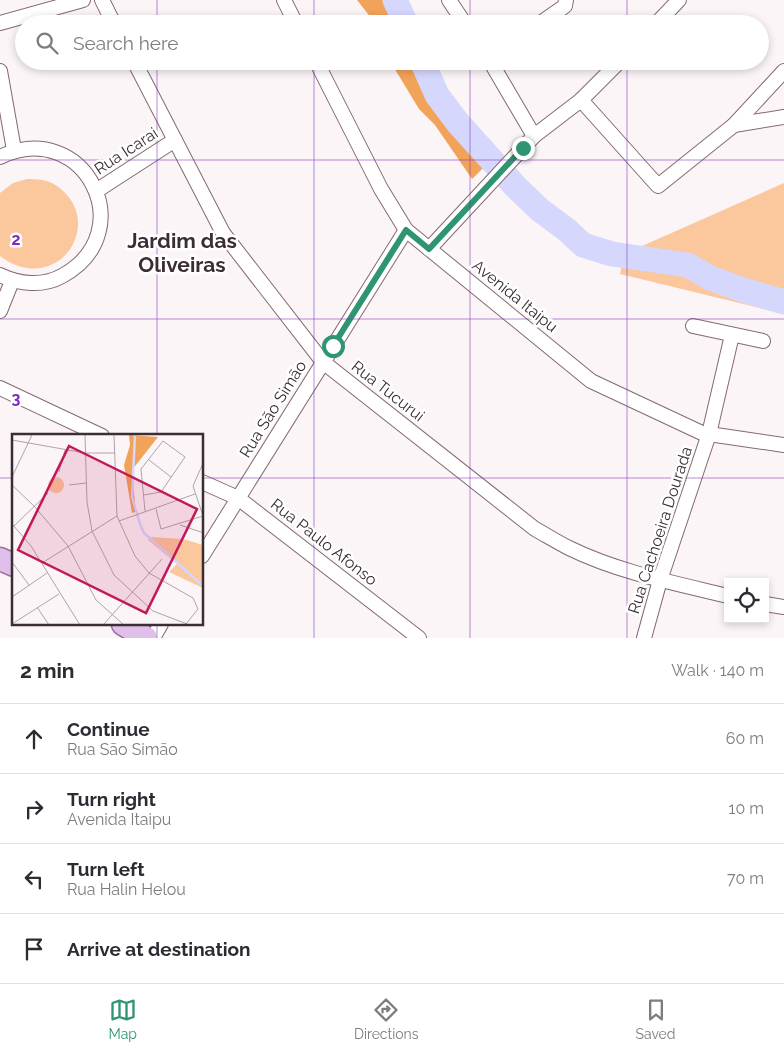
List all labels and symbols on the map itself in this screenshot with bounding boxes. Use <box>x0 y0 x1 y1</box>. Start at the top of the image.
street label: Rua Icarai <box>91 123 161 179</box>
route end <box>512 137 535 160</box>
district label: Jardim das Oliveiras <box>127 228 237 277</box>
text: 2 <box>11 230 21 249</box>
street label: Avenida Itaipu <box>468 256 562 336</box>
route start <box>322 335 345 358</box>
street label: Rua São Simão <box>236 357 310 461</box>
street label: Rua Tucurui <box>348 357 428 425</box>
text: 3 <box>12 389 21 408</box>
inset map <box>12 434 204 626</box>
street label: Rua Cachoeira Dourada <box>624 444 696 616</box>
street label: Rua Paulo Afonso <box>267 495 381 589</box>

